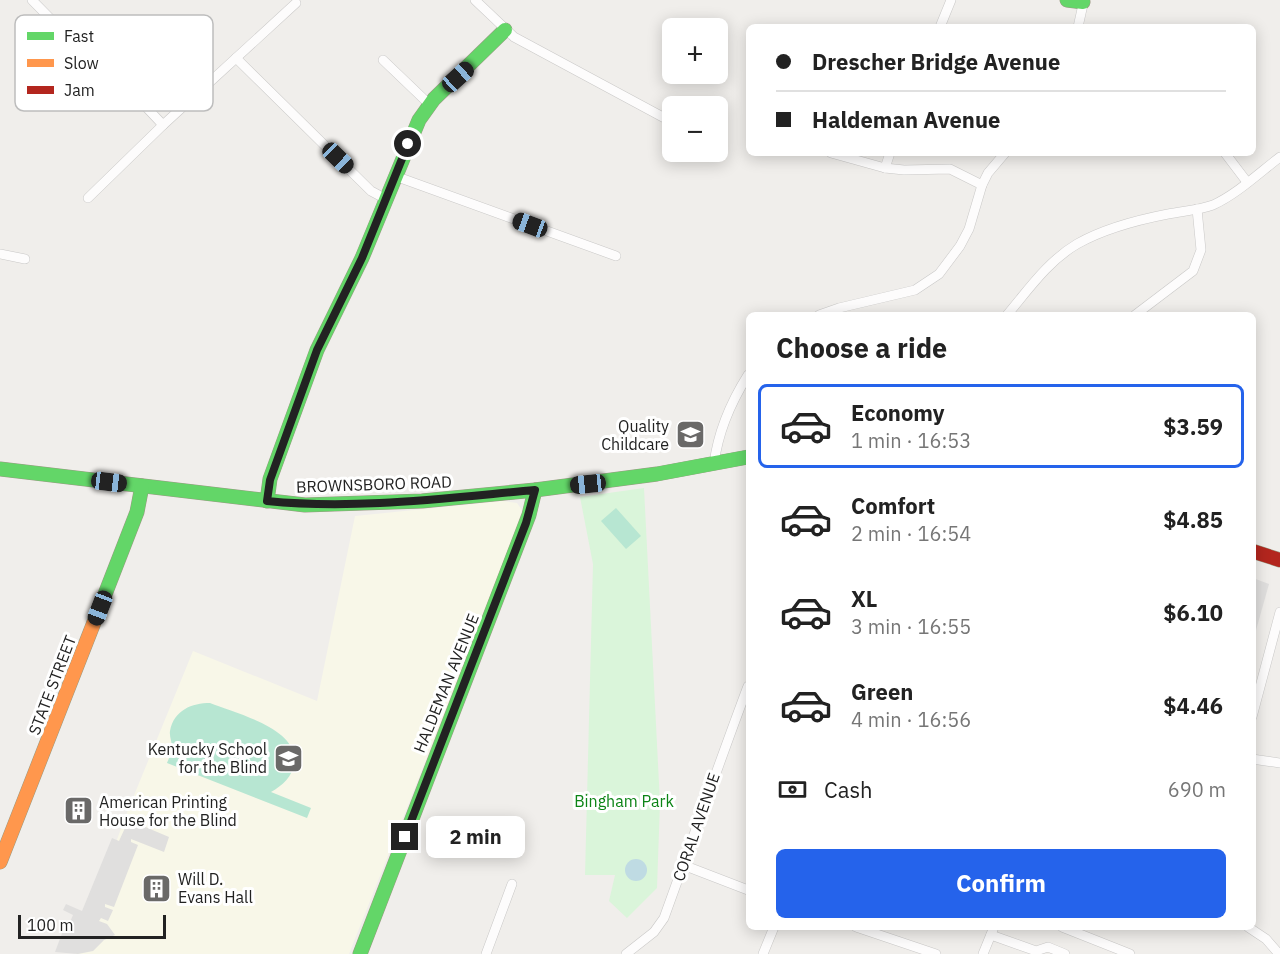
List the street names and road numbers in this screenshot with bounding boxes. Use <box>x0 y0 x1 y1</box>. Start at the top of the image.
street label: BROWNSBORO ROAD <box>296 471 452 497</box>
street label: HALDEMAN AVENUE <box>409 611 483 755</box>
street label: STATE STREET <box>24 632 80 738</box>
street label: CORAL AVENUE <box>668 770 724 884</box>

